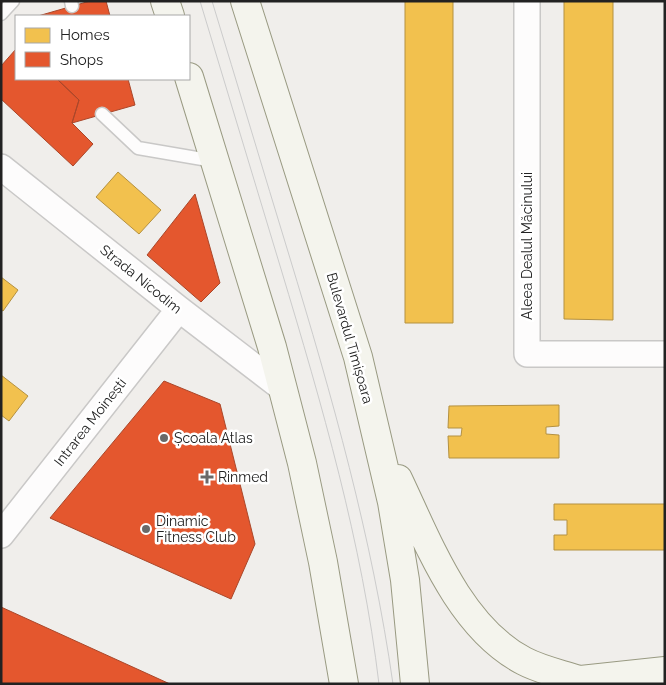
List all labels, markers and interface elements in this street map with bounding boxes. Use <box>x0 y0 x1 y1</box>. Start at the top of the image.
legend <box>15 15 190 80</box>
text: Homes <box>60 26 110 44</box>
text: Shops <box>60 51 103 69</box>
street label: Aleea Dealul Măcinului <box>519 172 535 320</box>
street label: Strada Nicodim <box>97 241 185 317</box>
street label: Bulevardul Timișoara <box>324 271 376 405</box>
street label: Intrarea Moinești <box>51 375 129 469</box>
place label: Școala Atlas <box>174 430 253 446</box>
marker: Școala Atlas <box>158 432 170 444</box>
place label: Rinmed <box>218 469 268 485</box>
marker: Rinmed <box>200 470 214 484</box>
place label: Dinamic Fitness Club <box>156 513 236 545</box>
marker: Dinamic Fitness Club <box>140 523 152 535</box>

